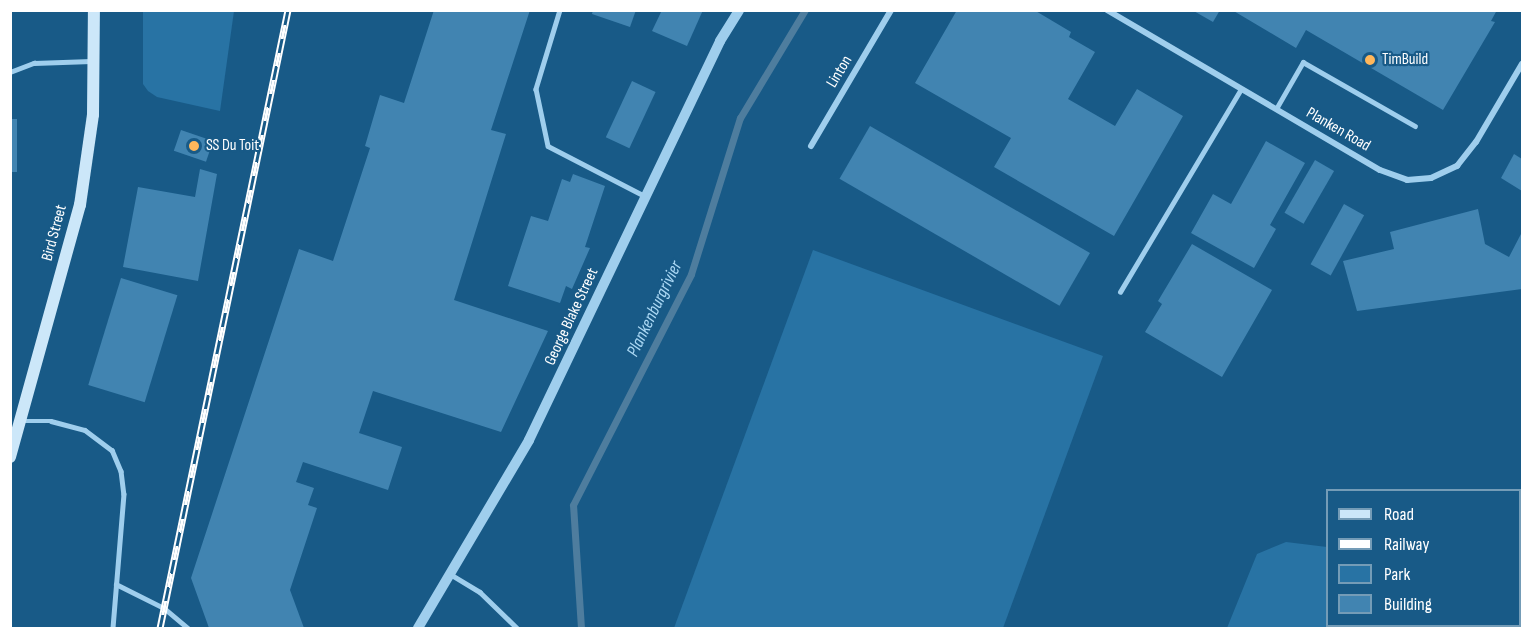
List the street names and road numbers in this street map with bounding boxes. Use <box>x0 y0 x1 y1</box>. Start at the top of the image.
street label: Linton <box>823 52 857 92</box>
street label: Planken Road <box>1302 104 1374 156</box>
street label: Bird Street <box>38 203 72 263</box>
street label: George Blake Street <box>541 265 603 369</box>

